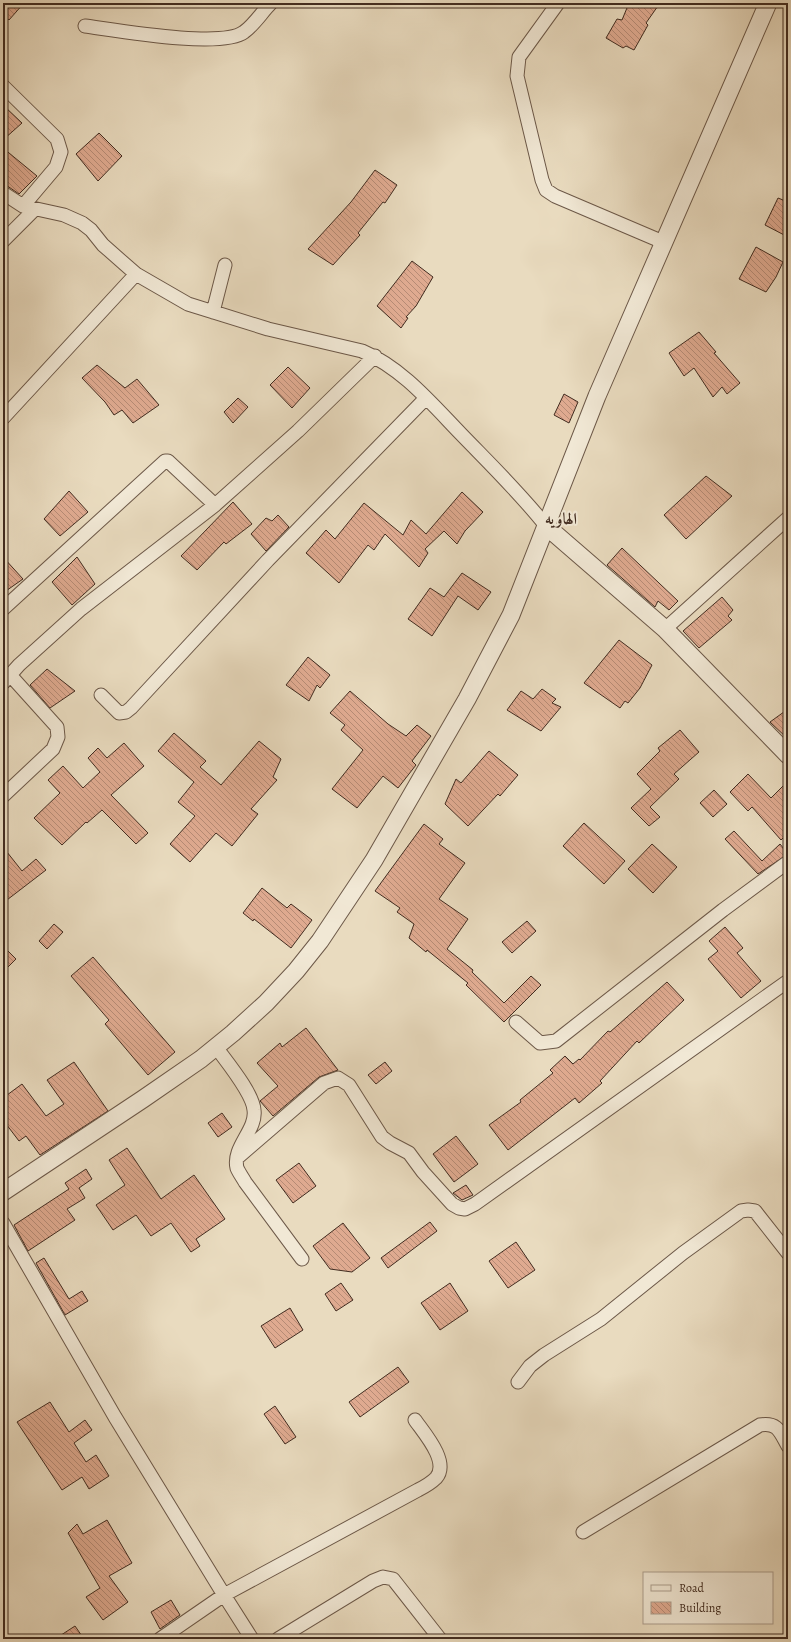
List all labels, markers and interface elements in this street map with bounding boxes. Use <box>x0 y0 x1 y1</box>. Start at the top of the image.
district label: الهاويه <box>545 508 577 530</box>
legend <box>643 1572 773 1624</box>
text: Road <box>679 1580 705 1596</box>
text: Building <box>679 1600 721 1616</box>

